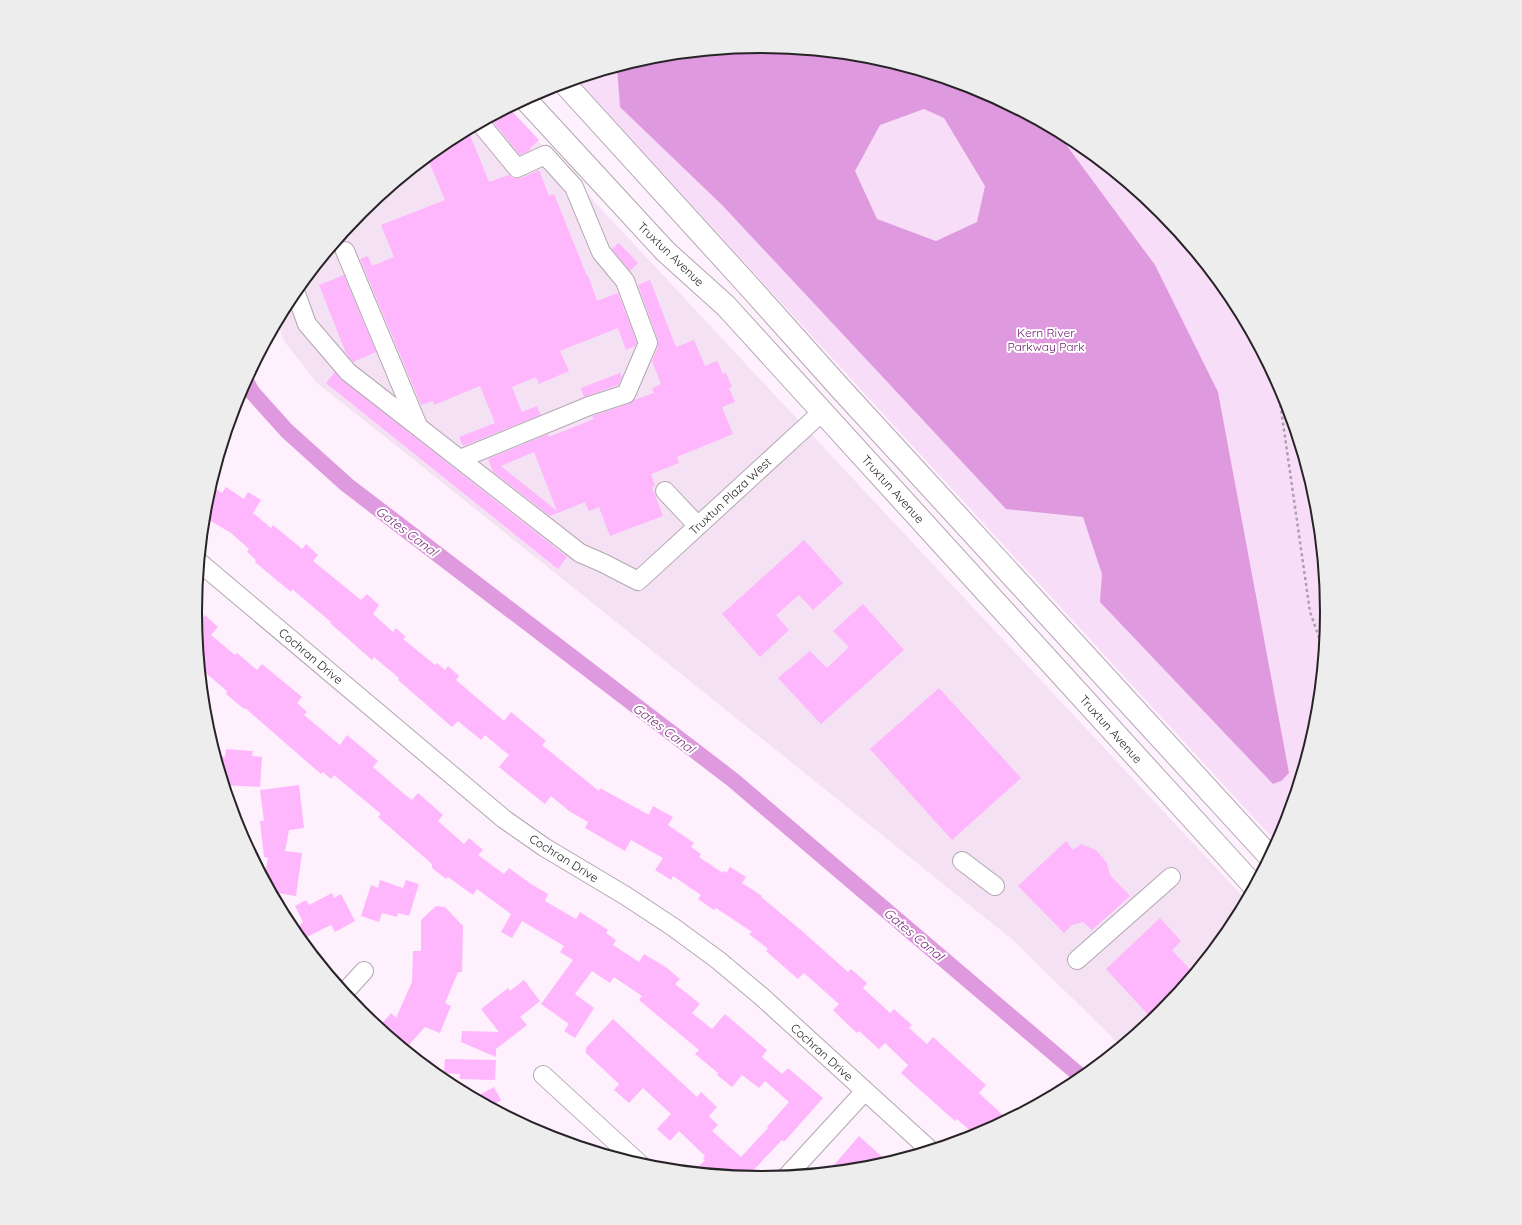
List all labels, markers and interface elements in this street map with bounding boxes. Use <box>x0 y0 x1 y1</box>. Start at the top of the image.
street label: Truxtun Avenue <box>635 219 707 290</box>
park label: Kern River Parkway Park <box>1007 325 1085 354</box>
street label: Truxtun Avenue <box>858 452 928 526</box>
street label: Truxtun Plaza West <box>686 454 774 538</box>
water label: Gates Canal <box>373 503 443 561</box>
street label: Cochran Drive <box>276 625 346 687</box>
street label: Truxtun Avenue <box>1076 692 1146 766</box>
water label: Gates Canal <box>630 700 700 758</box>
street label: Cochran Drive <box>527 831 602 885</box>
water label: Gates Canal <box>881 904 949 965</box>
street label: Cochran Drive <box>788 1020 857 1084</box>

